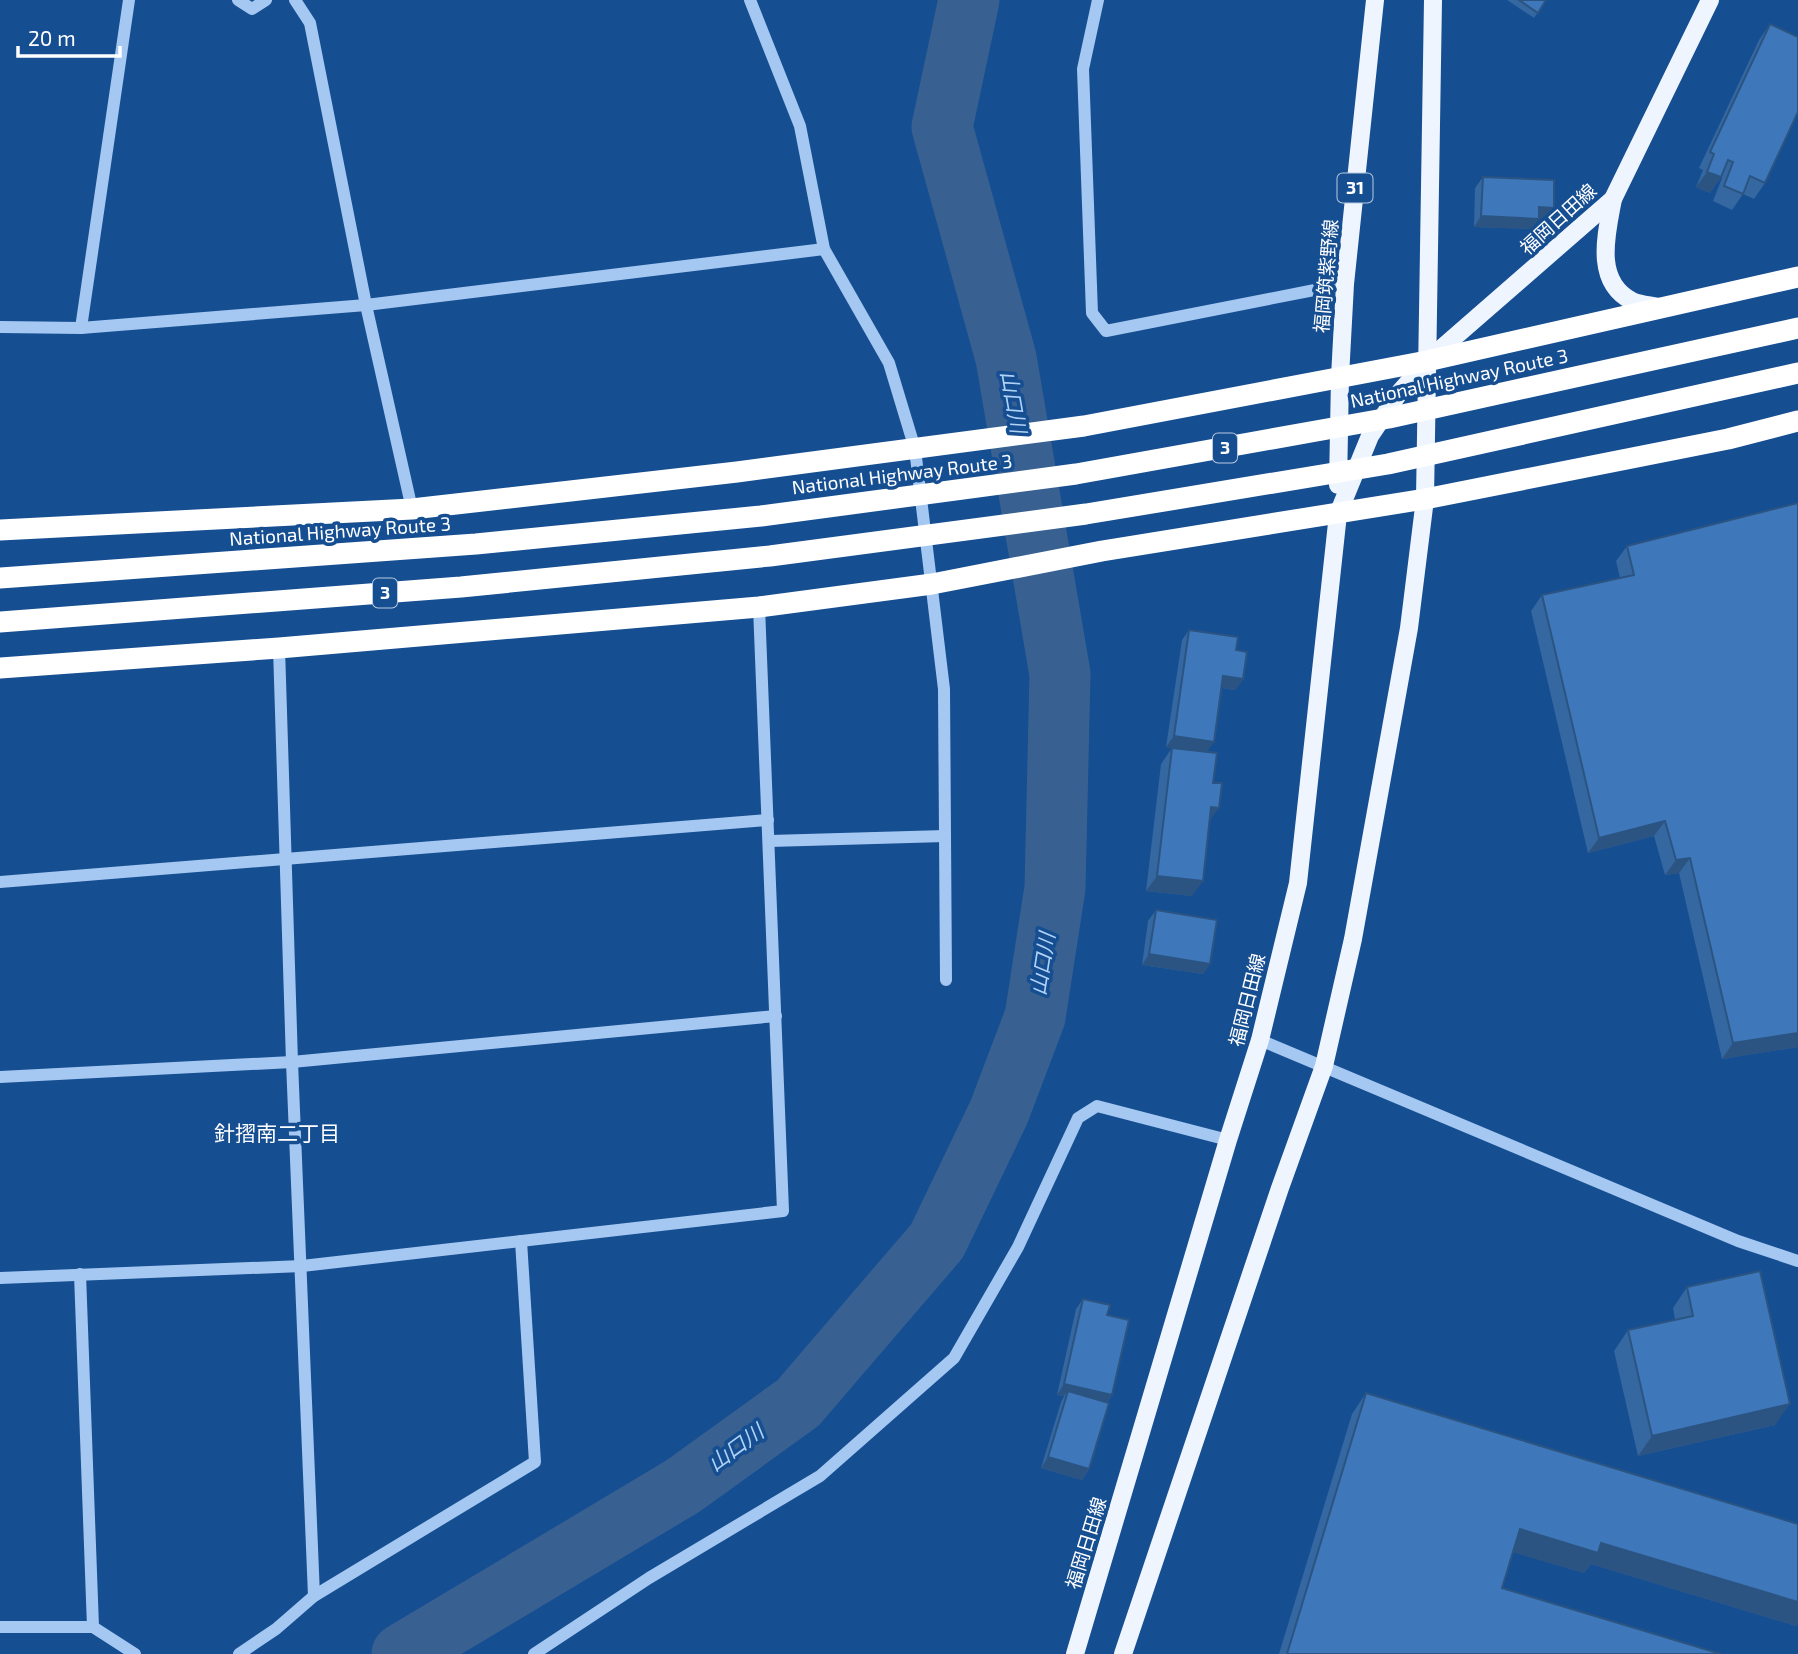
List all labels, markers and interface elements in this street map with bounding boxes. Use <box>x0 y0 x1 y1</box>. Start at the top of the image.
scale bar <box>18 14 119 58</box>
text: 20 m <box>28 25 76 50</box>
road number: 31 <box>1338 174 1372 202</box>
street label: 福岡日田線 <box>1515 178 1601 259</box>
street label: 福岡筑紫野線 <box>1309 218 1342 334</box>
street label: National Highway Route 3 <box>1348 343 1570 412</box>
water label: 山口川 <box>997 369 1033 437</box>
road number: 3 <box>1213 434 1237 462</box>
street label: National Highway Route 3 <box>790 449 1013 498</box>
street label: National Highway Route 3 <box>228 511 451 550</box>
road number: 3 <box>373 578 397 608</box>
water label: 山口川 <box>1024 929 1059 997</box>
street label: 福岡日田線 <box>1224 951 1269 1049</box>
district label: 針摺南二丁目 <box>214 1120 340 1145</box>
water label: 山口川 <box>702 1417 770 1475</box>
street label: 福岡日田線 <box>1061 1494 1110 1592</box>

